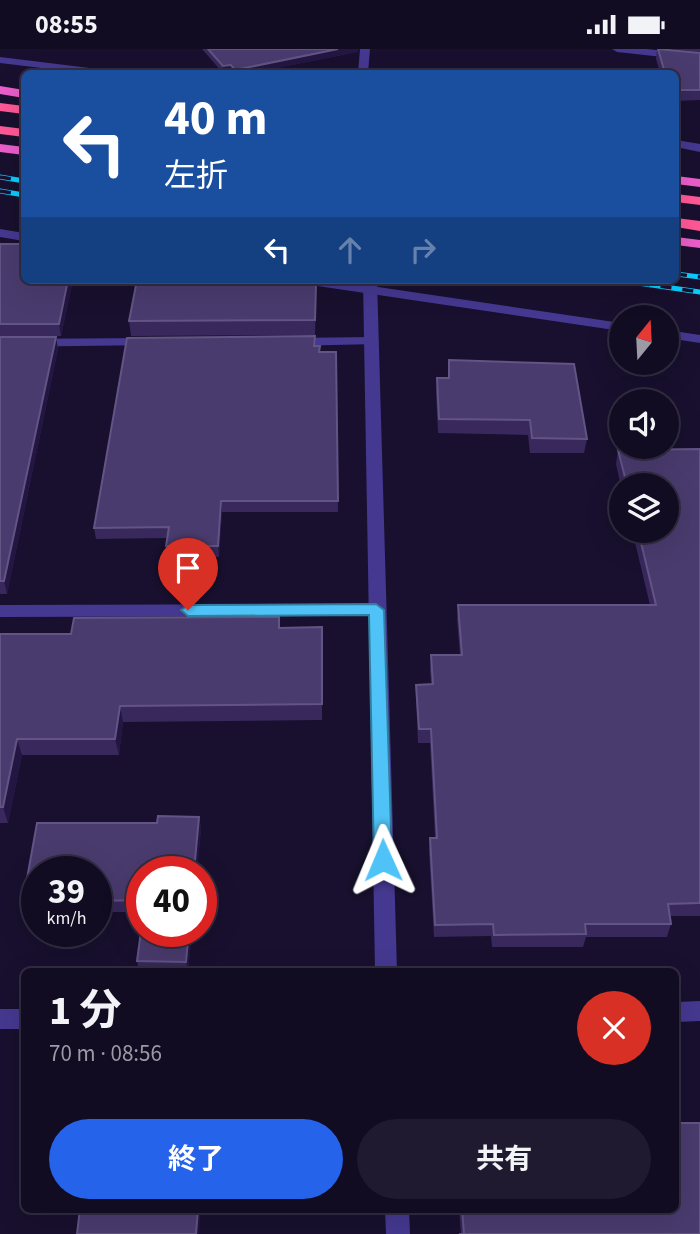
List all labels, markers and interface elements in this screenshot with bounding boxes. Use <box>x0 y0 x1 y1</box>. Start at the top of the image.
text: 08:55 <box>35 6 98 43</box>
text: 40 m <box>164 84 268 154</box>
icon: left <box>49 98 140 189</box>
text: 左折 <box>164 153 228 199</box>
icon: left <box>258 231 296 269</box>
icon: ahead <box>331 231 369 269</box>
icon: right <box>404 231 442 269</box>
north arrow <box>609 305 679 375</box>
map controls <box>609 305 679 543</box>
button: sound <box>609 389 679 459</box>
button: layers <box>609 473 679 543</box>
pin <box>158 538 218 610</box>
icon: arrive <box>169 549 207 587</box>
position arrow <box>346 823 420 897</box>
speed limit sign: 40 <box>126 856 217 947</box>
text: 39 <box>48 867 85 917</box>
text: km/h <box>47 906 86 931</box>
text: 1 分 <box>49 981 122 1041</box>
button: close <box>577 991 651 1065</box>
text: 70 m · 08:56 <box>49 1037 162 1070</box>
button: 終了 <box>49 1119 343 1199</box>
button: 共有 <box>357 1119 651 1199</box>

